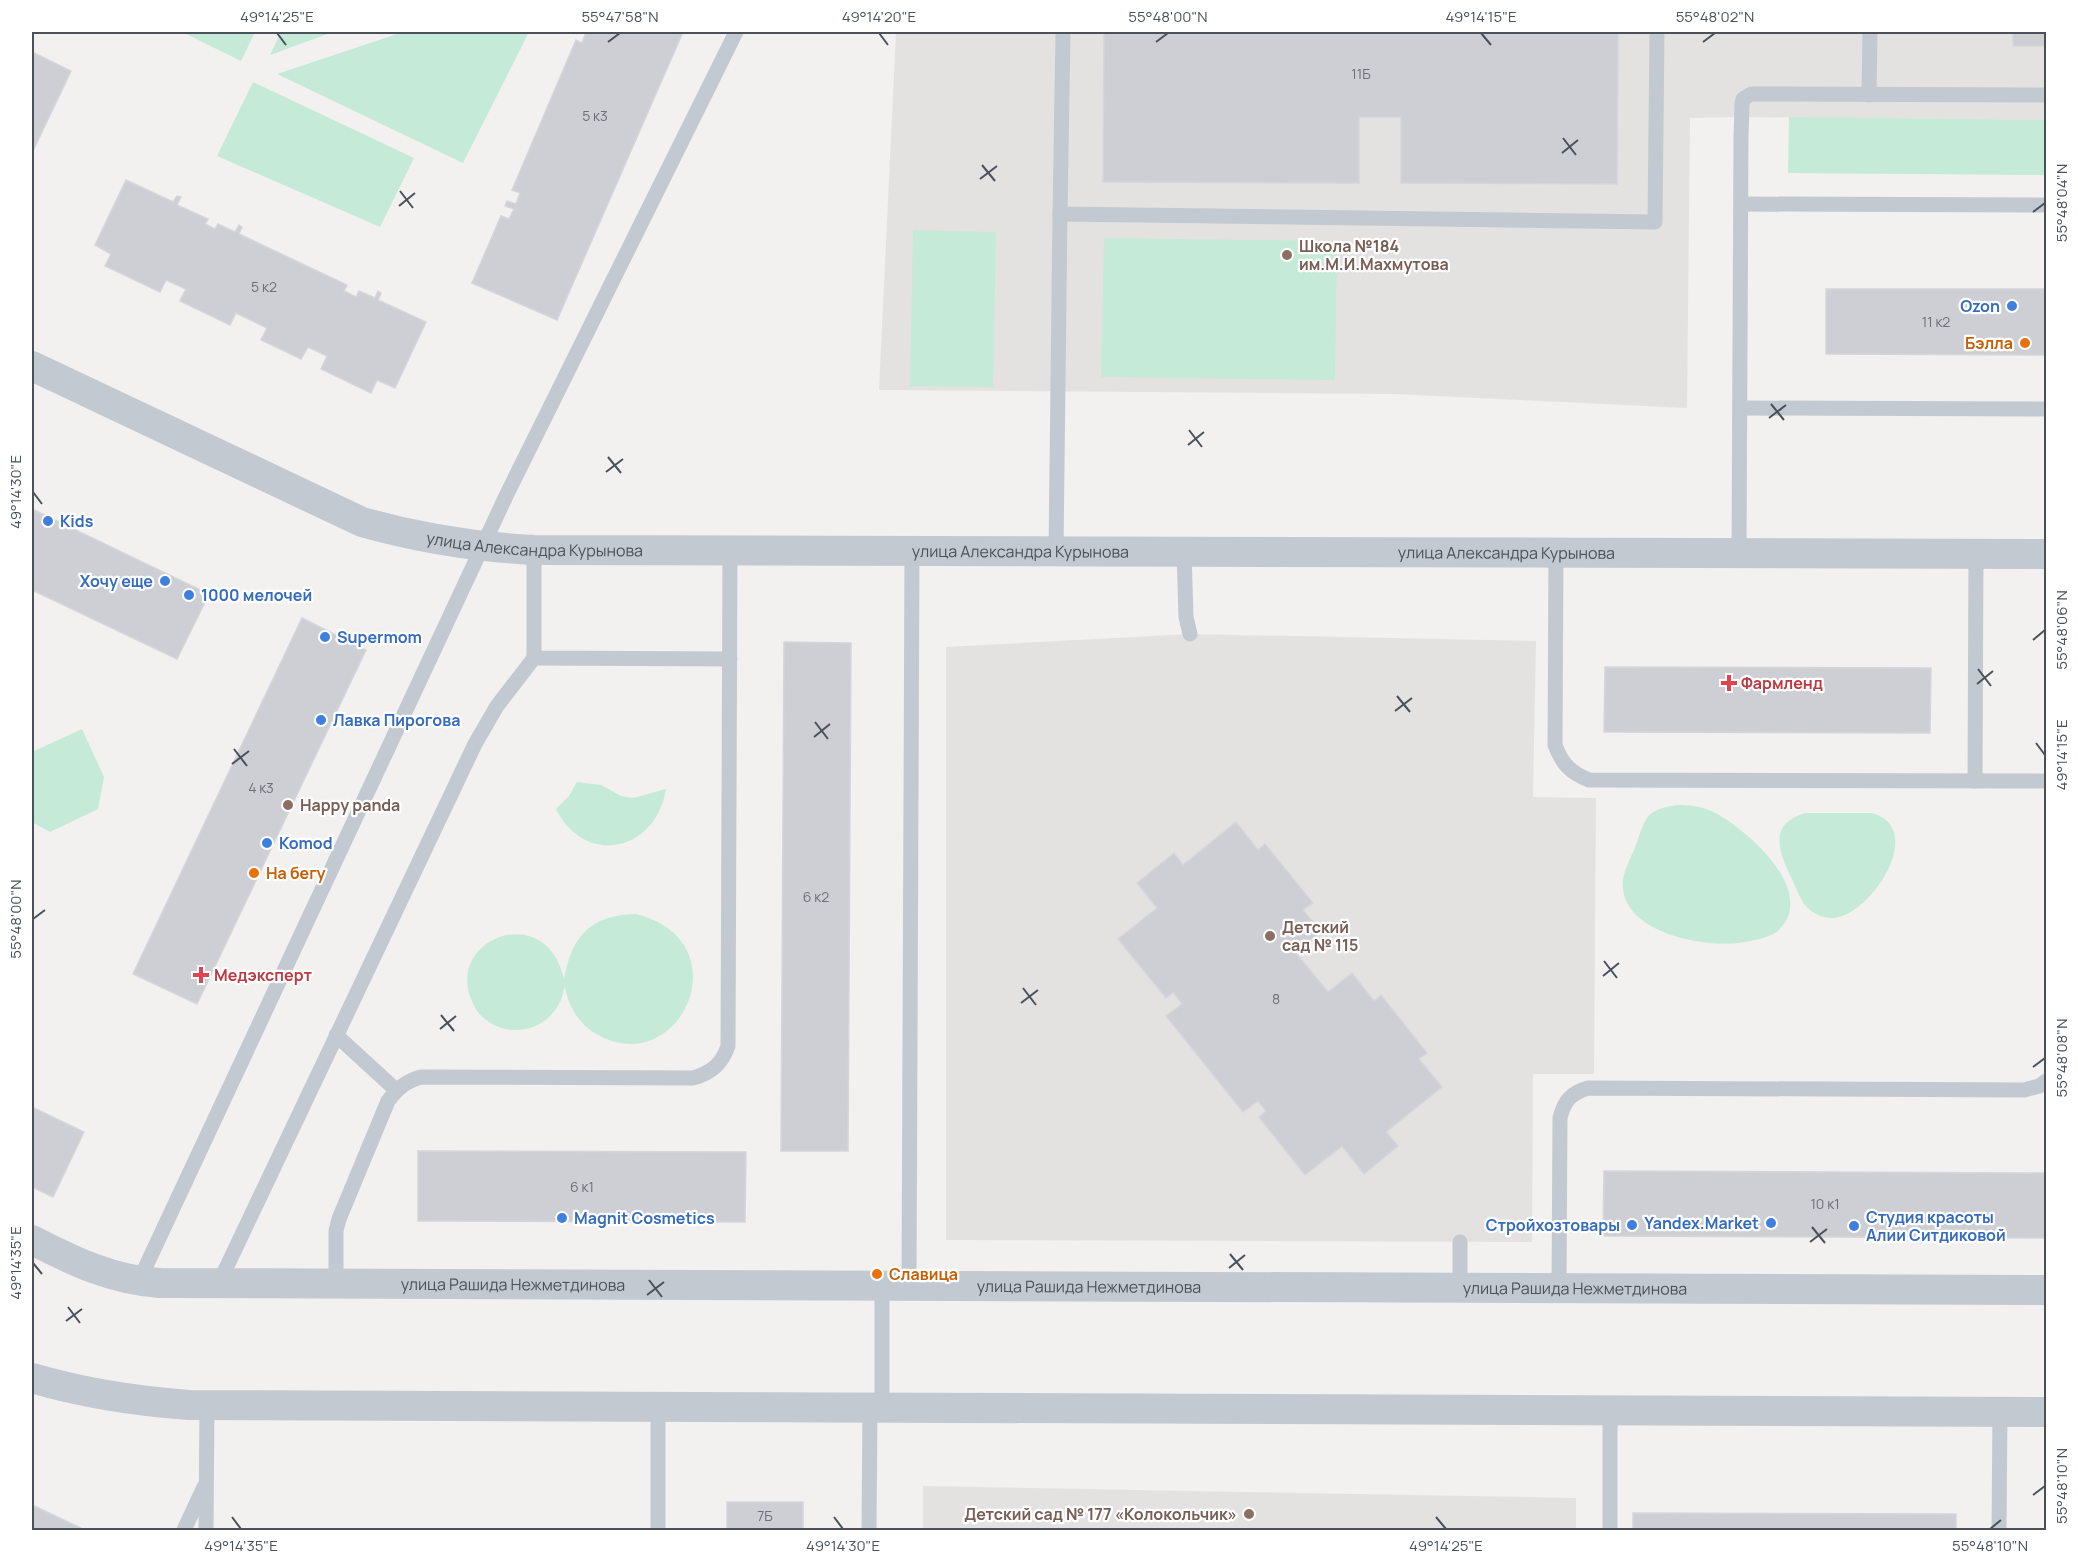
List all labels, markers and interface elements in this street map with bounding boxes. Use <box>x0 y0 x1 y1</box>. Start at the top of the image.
text: 49°14'25"E <box>240 6 314 27</box>
text: 55°47'58"N <box>581 6 659 27</box>
text: 49°14'20"E <box>842 6 916 27</box>
text: 55°48'00"N <box>1128 6 1208 27</box>
text: 49°14'15"E <box>1445 6 1517 27</box>
text: 55°48'02"N <box>1676 6 1754 27</box>
house number: 11Б <box>1351 64 1371 83</box>
house number: 5 к3 <box>582 106 608 125</box>
text: 55°48'04"N <box>2051 164 2072 242</box>
place label: Школа №184 им.М.И.Махмутова <box>1299 235 1449 275</box>
marker: Школа №184 им.М.И.Махмутова <box>1280 248 1294 262</box>
house number: 5 к2 <box>251 277 277 296</box>
place label: Ozon <box>1960 295 2000 317</box>
marker: Ozon <box>2005 299 2019 313</box>
house number: 11 к2 <box>1922 312 1950 331</box>
place label: Бэлла <box>1965 332 2013 354</box>
marker: Бэлла <box>2018 336 2032 350</box>
text: 49°14'30"E <box>5 455 26 529</box>
place label: Kids <box>60 510 94 532</box>
marker: Kids <box>41 514 55 528</box>
street label: улица Александра Курынова <box>425 526 643 561</box>
street label: улица Александра Курынова <box>912 540 1129 563</box>
street label: улица Александра Курынова <box>1398 541 1615 564</box>
place label: Хочу еще <box>80 570 153 592</box>
marker: Хочу еще <box>158 574 172 588</box>
place label: 1000 мелочей <box>201 584 312 606</box>
marker: 1000 мелочей <box>182 588 196 602</box>
text: 55°48'06"N <box>2051 590 2072 670</box>
place label: Supermom <box>337 626 422 648</box>
marker: Supermom <box>318 630 332 644</box>
place label: Фармленд <box>1741 672 1823 694</box>
marker: Фармленд <box>1722 676 1736 690</box>
place label: Лавка Пирогова <box>333 709 460 731</box>
marker: Лавка Пирогова <box>314 713 328 727</box>
text: 49°14'15"E <box>2051 719 2072 791</box>
house number: 4 к3 <box>248 778 274 797</box>
place label: Happy panda <box>300 794 400 816</box>
marker: Happy panda <box>281 798 295 812</box>
place label: Komod <box>279 832 333 854</box>
marker: Komod <box>260 836 274 850</box>
place label: На бегу <box>266 862 326 884</box>
marker: На бегу <box>247 866 261 880</box>
text: 55°48'00"N <box>5 879 26 959</box>
house number: 6 к2 <box>803 887 829 906</box>
place label: Детский сад № 115 <box>1282 916 1358 956</box>
marker: Детский сад № 115 <box>1263 929 1277 943</box>
place label: Медэксперт <box>214 964 313 986</box>
marker: Медэксперт <box>192 966 210 984</box>
house number: 8 <box>1272 989 1280 1008</box>
text: 55°48'08"N <box>2051 1019 2072 1097</box>
house number: 6 к1 <box>570 1177 594 1196</box>
house number: 10 к1 <box>1810 1194 1840 1213</box>
place label: Студия красоты Алии Ситдиковой <box>1866 1206 2006 1246</box>
place label: Magnit Cosmetics <box>574 1207 715 1229</box>
marker: Magnit Cosmetics <box>555 1211 569 1225</box>
place label: Yandex.Market <box>1644 1212 1759 1234</box>
place label: Стройхозтовары <box>1486 1214 1620 1236</box>
marker: Yandex.Market <box>1764 1216 1778 1230</box>
marker: Стройхозтовары <box>1625 1218 1639 1232</box>
marker: Студия красоты Алии Ситдиковой <box>1847 1219 1861 1233</box>
text: 49°14'35"E <box>5 1226 26 1300</box>
place label: Славица <box>889 1263 958 1285</box>
marker: Славица <box>870 1267 884 1281</box>
street label: улица Рашида Нежметдинова <box>401 1273 625 1296</box>
street label: улица Рашида Нежметдинова <box>977 1275 1201 1298</box>
street label: улица Рашида Нежметдинова <box>1463 1277 1687 1300</box>
text: 55°48'10"N <box>2051 1448 2072 1524</box>
place label: Детский сад № 177 «Колокольчик» <box>964 1503 1237 1525</box>
house number: 7Б <box>757 1506 773 1525</box>
marker: Детский сад № 177 «Колокольчик» <box>1242 1507 1256 1521</box>
text: 49°14'35"E <box>204 1535 278 1556</box>
text: 49°14'30"E <box>806 1535 880 1556</box>
text: 49°14'25"E <box>1409 1535 1483 1556</box>
text: 55°48'10"N <box>1952 1535 2028 1556</box>

